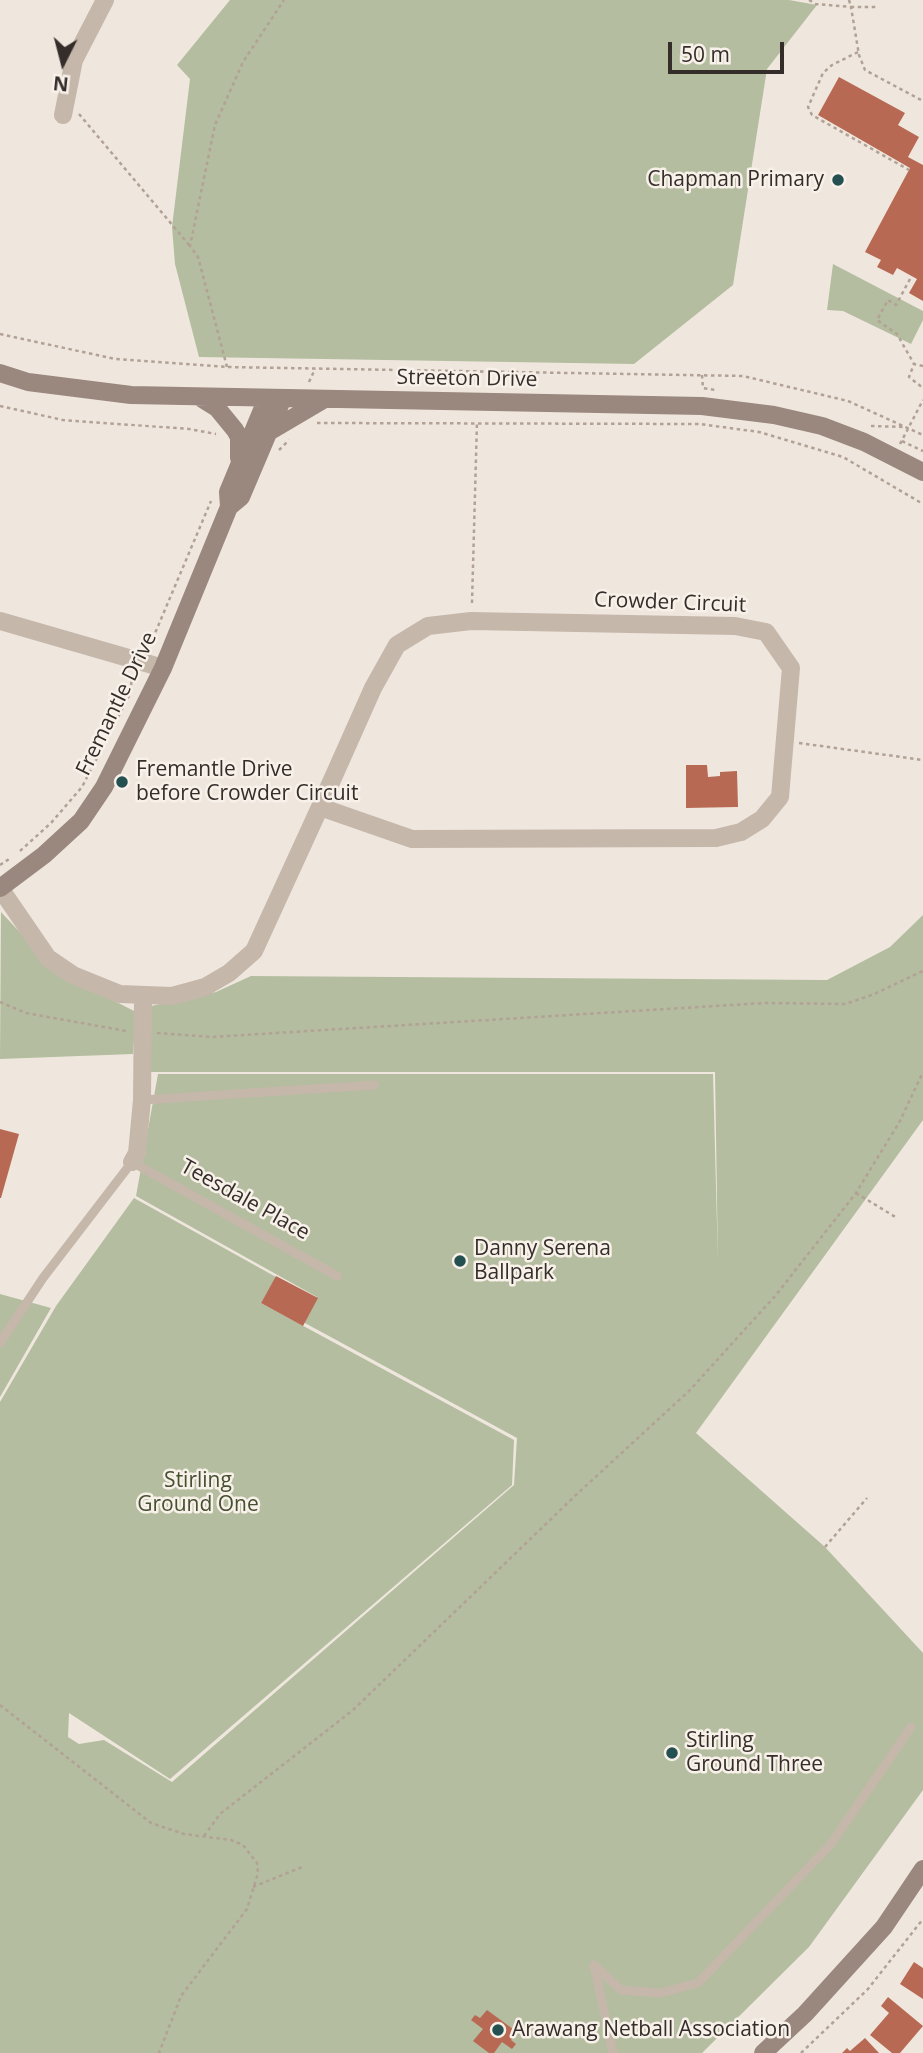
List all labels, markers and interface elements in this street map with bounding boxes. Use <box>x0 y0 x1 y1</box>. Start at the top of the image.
north arrow <box>28 28 98 98</box>
scale bar <box>671 28 786 72</box>
text: 50 m <box>681 40 730 68</box>
text: N <box>52 70 70 98</box>
place label: Chapman Primary <box>647 167 824 193</box>
marker: Chapman Primary <box>830 172 846 188</box>
street label: Streeton Drive <box>396 365 538 393</box>
street label: Crowder Circuit <box>593 588 747 618</box>
street label: Fremantle Drive <box>71 628 163 780</box>
place label: Fremantle Drive before Crowder Circuit <box>136 757 358 807</box>
marker: Fremantle Drive before Crowder Circuit <box>114 774 130 790</box>
street label: Teesdale Place <box>176 1154 314 1246</box>
place label: Danny Serena Ballpark <box>474 1236 611 1286</box>
marker: Danny Serena Ballpark <box>452 1253 468 1269</box>
park label: Stirling Ground One <box>137 1468 259 1518</box>
place label: Stirling Ground Three <box>686 1728 823 1778</box>
marker: Stirling Ground Three <box>664 1745 680 1761</box>
place label: Arawang Netball Association <box>512 2017 790 2043</box>
marker: Arawang Netball Association <box>490 2022 506 2038</box>

